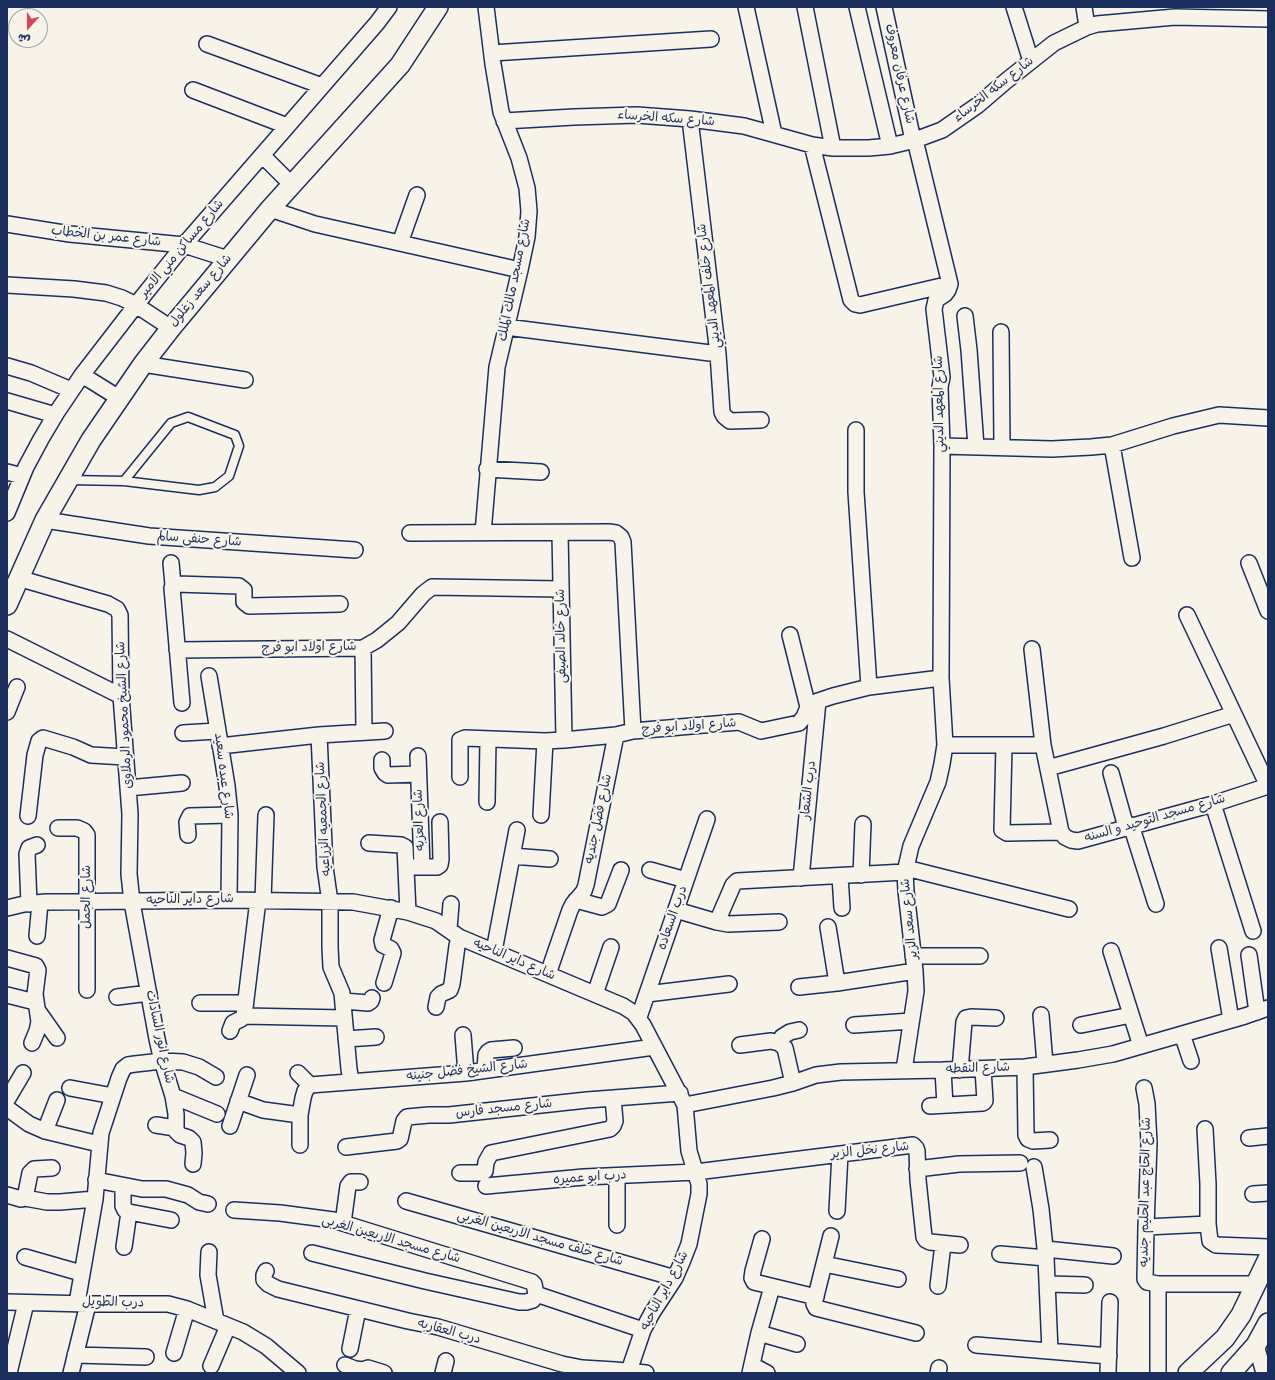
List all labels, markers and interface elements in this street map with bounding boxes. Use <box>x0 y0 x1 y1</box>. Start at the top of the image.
north arrow <box>8 8 48 48</box>
street label: شارع عرفان معروف <box>881 23 917 125</box>
text: ش <box>16 30 32 47</box>
street label: شارع سكه الخرساء <box>951 54 1037 126</box>
street label: شارع سكه الخرساء <box>617 108 715 130</box>
street label: شارع مساكن مني الامير <box>136 197 228 301</box>
street label: شارع مسجد مالك الملك <box>495 217 535 343</box>
street label: شارع عمر بن الخطاب <box>50 223 162 251</box>
street label: شارع خلف المعهد الديني <box>695 223 725 349</box>
street label: شارع سعد زغلول <box>166 252 236 330</box>
street label: شارع المعهد الديني <box>931 355 949 453</box>
street label: شارع حنفى سالم <box>156 529 242 551</box>
street label: شارع خالد الصيفى <box>553 589 571 683</box>
street label: شارع اولاد ابو فرج <box>261 639 357 657</box>
street label: شارع الشيخ محمود الرملاوى <box>113 641 137 789</box>
street label: شارع اولاد ابو فرج <box>641 716 737 738</box>
street label: شارع عبده سعيد <box>210 732 236 820</box>
street label: درب الشعار <box>798 760 820 820</box>
street label: شارع الجمعيه الزراعيه <box>313 761 335 877</box>
street label: شارع فضل جنديه <box>582 773 616 865</box>
street label: شارع العزبه <box>411 789 429 851</box>
street label: شارع مسجد التوحيد و السنه <box>1083 791 1227 847</box>
street label: شارع الجمل <box>79 865 95 929</box>
street label: شارع سعد الزير <box>898 878 922 960</box>
street label: درب السعاده <box>655 884 691 952</box>
street label: شارع داير الناحيه <box>146 891 234 909</box>
street label: شارع داير الناحيه <box>471 936 557 984</box>
street label: شارع انور السادات <box>141 989 177 1085</box>
street label: شارع الشيخ فضل جنينه <box>406 1057 528 1085</box>
street label: شارع النقطه <box>946 1060 1010 1078</box>
street label: شارع مسجد فارس <box>455 1096 553 1122</box>
street label: شارع الحاج عبد الحليم جنديه <box>1137 1117 1155 1267</box>
street label: شارع نخل الزير <box>830 1139 910 1163</box>
street label: درب ابو عميره <box>553 1168 627 1188</box>
street label: شارع خلف مسجد الاربعين الغربى <box>455 1208 625 1270</box>
street label: شارع مسجد الاربعين الغربى <box>320 1213 462 1267</box>
street label: شارع داير الناحيه <box>638 1249 692 1333</box>
street label: درب الطويل <box>82 1295 144 1311</box>
street label: درب العقاربه <box>416 1316 482 1348</box>

